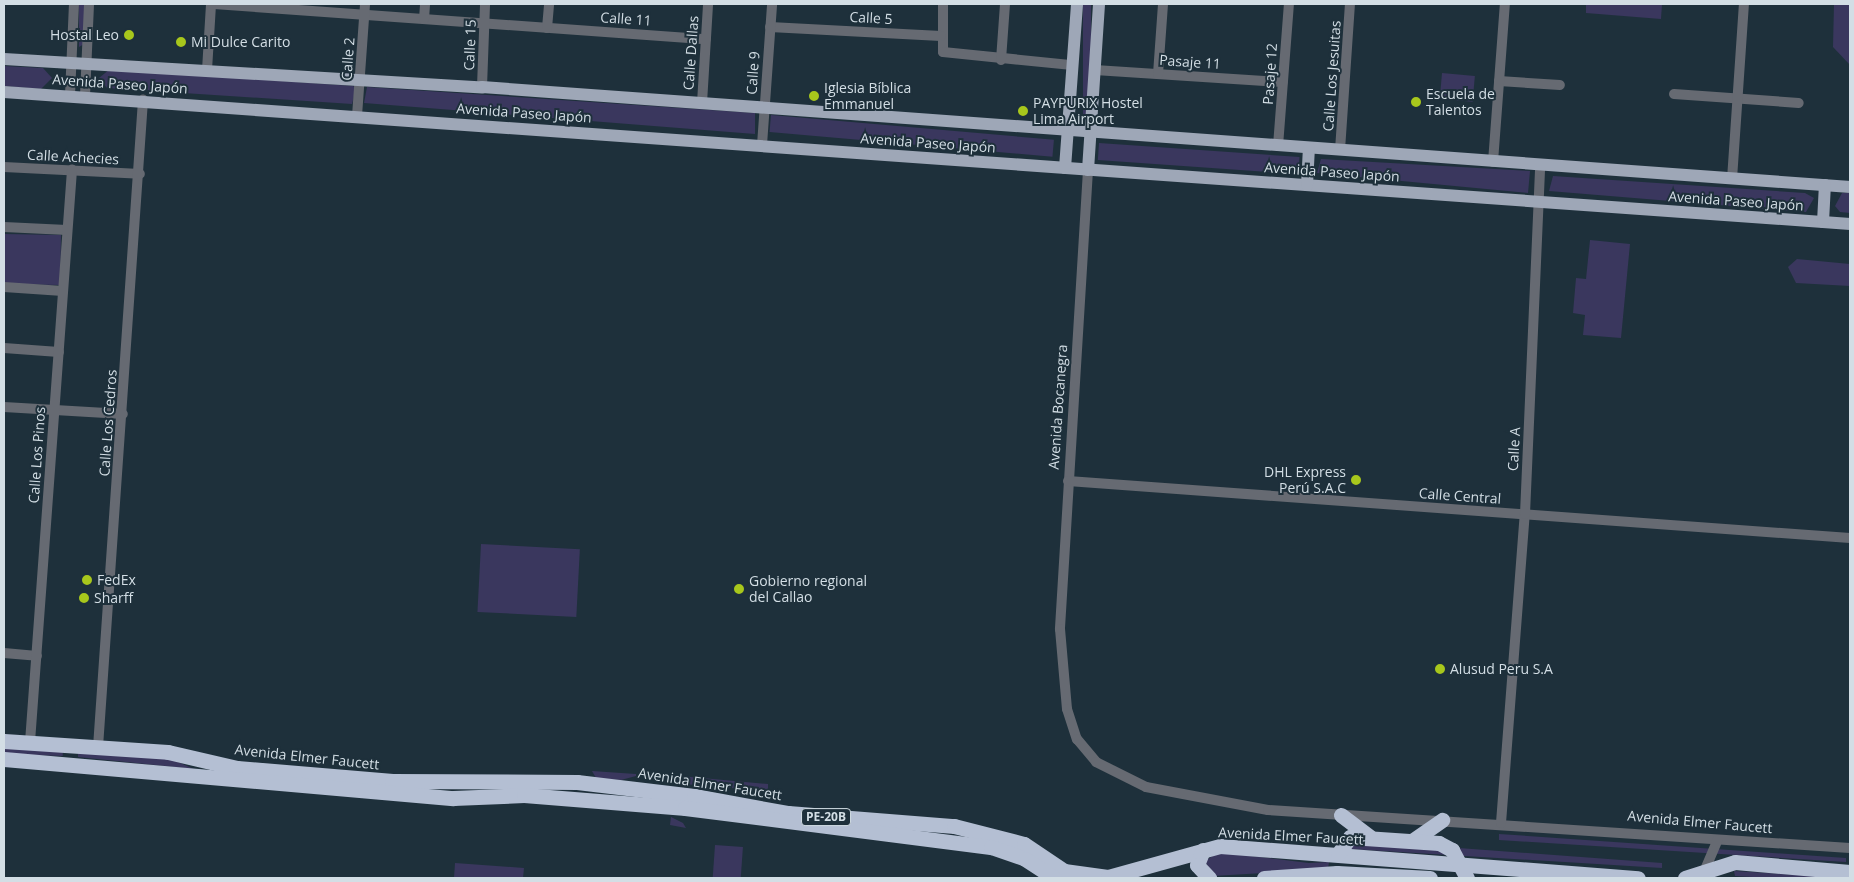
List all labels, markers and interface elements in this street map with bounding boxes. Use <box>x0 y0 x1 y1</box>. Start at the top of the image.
street label: Calle 5 <box>849 8 893 28</box>
street label: Calle 11 <box>600 9 652 29</box>
street label: Calle Dallas <box>680 15 702 91</box>
street label: Calle 15 <box>461 19 479 71</box>
street label: Calle Los Jesuitas <box>1320 20 1344 132</box>
place label: Hostal Leo <box>50 27 119 43</box>
marker: Hostal Leo <box>123 29 135 41</box>
place label: Mi Dulce Carito <box>191 34 291 50</box>
marker: Mi Dulce Carito <box>175 36 187 48</box>
street label: Calle 2 <box>338 37 358 81</box>
street label: Pasaje 12 <box>1259 43 1281 105</box>
street label: Calle 9 <box>743 51 763 95</box>
street label: Pasaje 11 <box>1159 51 1221 73</box>
street label: Avenida Paseo Japón <box>52 71 188 97</box>
place label: Iglesia Bíblica Emmanuel <box>824 80 911 112</box>
place label: Escuela de Talentos <box>1426 86 1495 118</box>
marker: Iglesia Bíblica Emmanuel <box>808 90 820 102</box>
place label: PAYPURIX Hostel Lima Airport <box>1033 95 1143 128</box>
marker: Escuela de Talentos <box>1410 96 1422 108</box>
street label: Avenida Paseo Japón <box>456 100 592 126</box>
marker: PAYPURIX Hostel Lima Airport <box>1017 105 1029 117</box>
street label: Avenida Paseo Japón <box>860 130 996 156</box>
street label: Calle Achecies <box>27 146 119 168</box>
street label: Avenida Paseo Japón <box>1264 159 1400 185</box>
street label: Avenida Paseo Japón <box>1668 188 1804 214</box>
street label: Avenida Bocanegra <box>1045 344 1071 470</box>
street label: Calle Los Cedros <box>96 369 120 477</box>
street label: Calle Los Pinos <box>25 406 49 504</box>
street label: Calle A <box>1504 427 1524 471</box>
place label: DHL Express Perú S.A.C <box>1264 464 1346 497</box>
marker: DHL Express Perú S.A.C <box>1350 474 1362 486</box>
street label: Calle Central <box>1418 485 1502 507</box>
place label: FedEx <box>97 572 136 588</box>
place label: Gobierno regional del Callao <box>749 573 867 606</box>
marker: FedEx <box>81 574 93 586</box>
marker: Gobierno regional del Callao <box>733 583 745 595</box>
place label: Sharff <box>94 590 133 606</box>
marker: Sharff <box>78 592 90 604</box>
place label: Alusud Peru S.A <box>1450 661 1553 677</box>
marker: Alusud Peru S.A <box>1434 663 1446 675</box>
street label: Avenida Elmer Faucett <box>234 741 380 773</box>
street label: Avenida Elmer Faucett <box>637 764 783 804</box>
street label: Avenida Elmer Faucett <box>1627 807 1773 837</box>
road number: PE-20B <box>801 808 851 826</box>
street label: Avenida Elmer Faucett <box>1218 824 1364 848</box>

